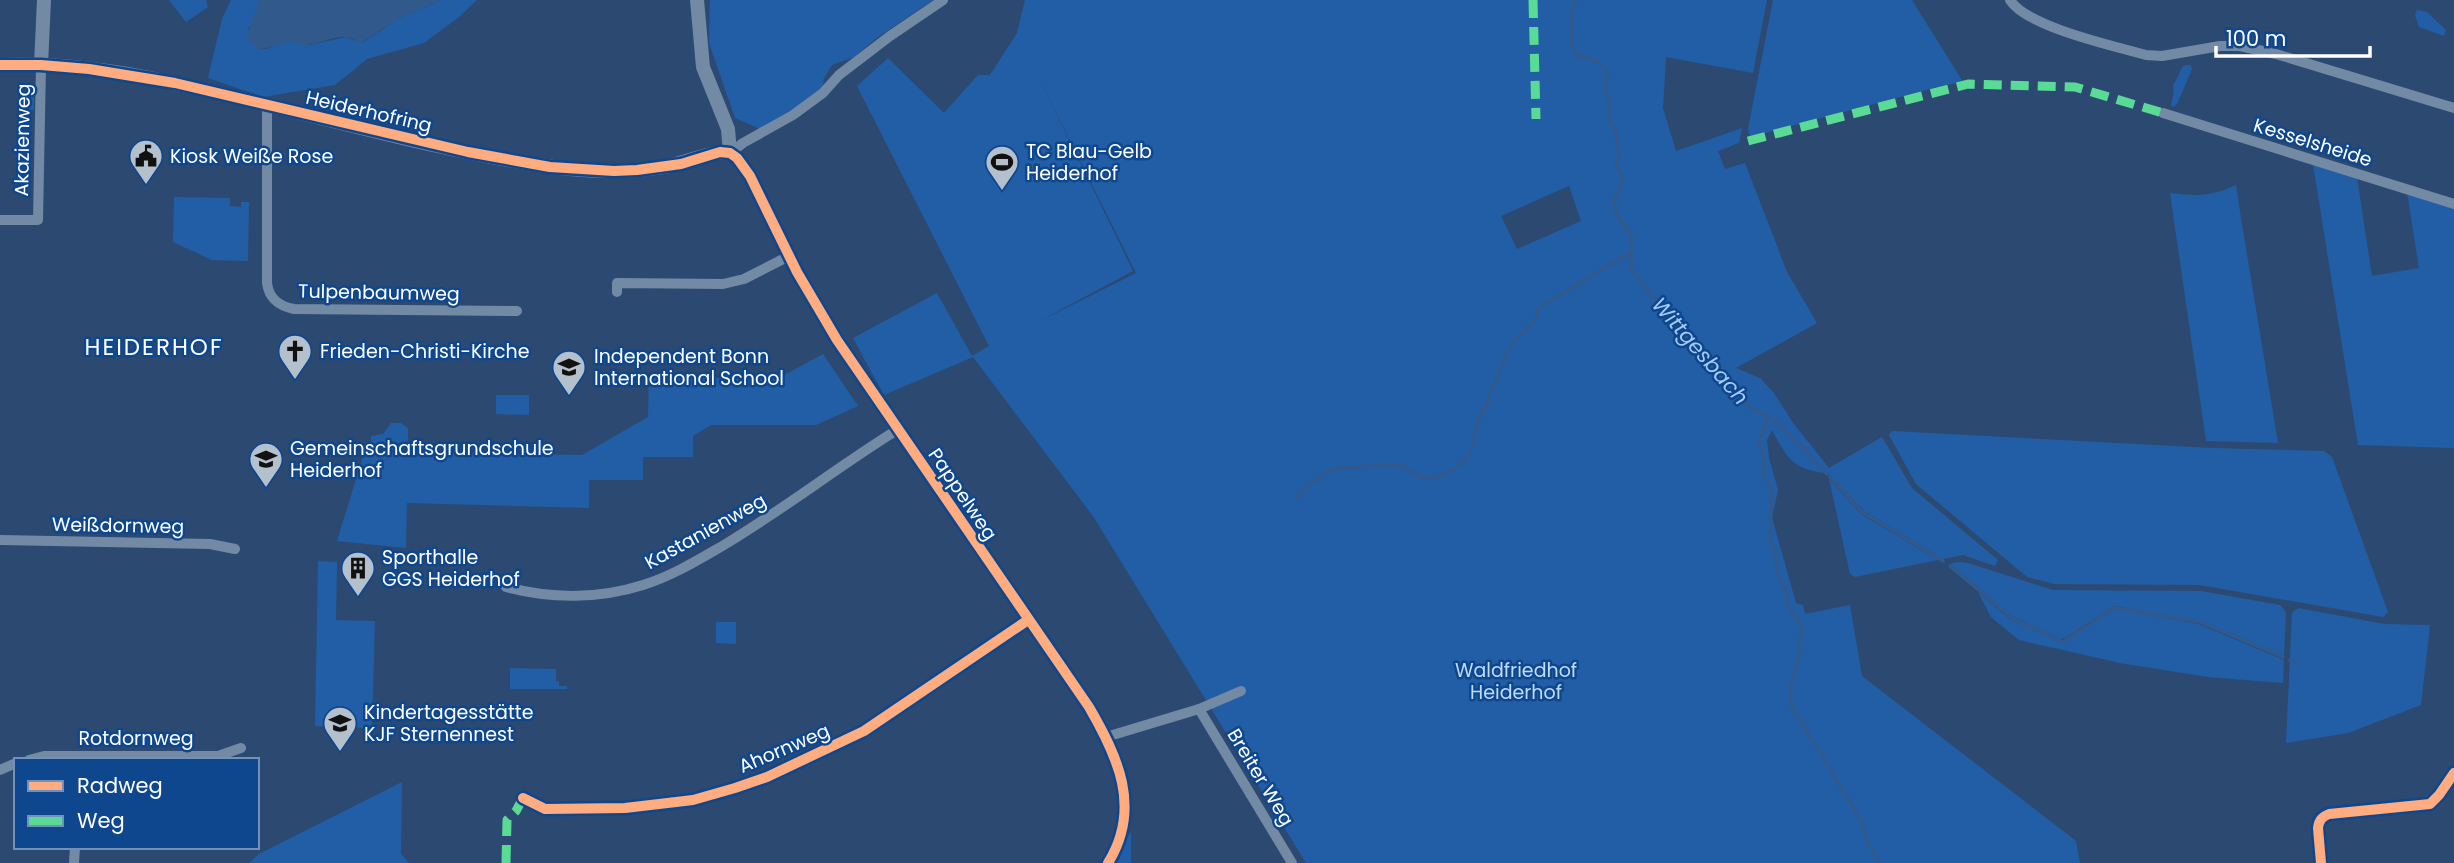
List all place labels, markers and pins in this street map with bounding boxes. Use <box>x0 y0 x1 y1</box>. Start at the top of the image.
public building icon: Kiosk Weiße Rose <box>127 137 165 186</box>
place label: TC Blau-Gelb Heiderhof <box>1026 138 1152 187</box>
place label: Kiosk Weiße Rose <box>170 143 333 170</box>
sports icon: TC Blau-Gelb Heiderhof <box>983 143 1021 192</box>
church icon: Frieden-Christi-Kirche <box>276 332 314 381</box>
place label: Frieden-Christi-Kirche <box>320 338 530 365</box>
place label: Independent Bonn International School <box>594 343 784 392</box>
school or university icon: Independent Bonn International School <box>550 348 588 397</box>
place label: Gemeinschaftsgrundschule Heiderhof <box>290 435 554 484</box>
school or university icon: Gemeinschaftsgrundschule Heiderhof <box>247 440 285 489</box>
place label: Sporthalle GGS Heiderhof <box>382 544 520 593</box>
building icon: Sporthalle GGS Heiderhof <box>339 549 377 598</box>
place label: Kindertagesstätte KJF Sternennest <box>364 699 534 748</box>
school or university icon: Kindertagesstätte KJF Sternennest <box>321 704 359 753</box>

